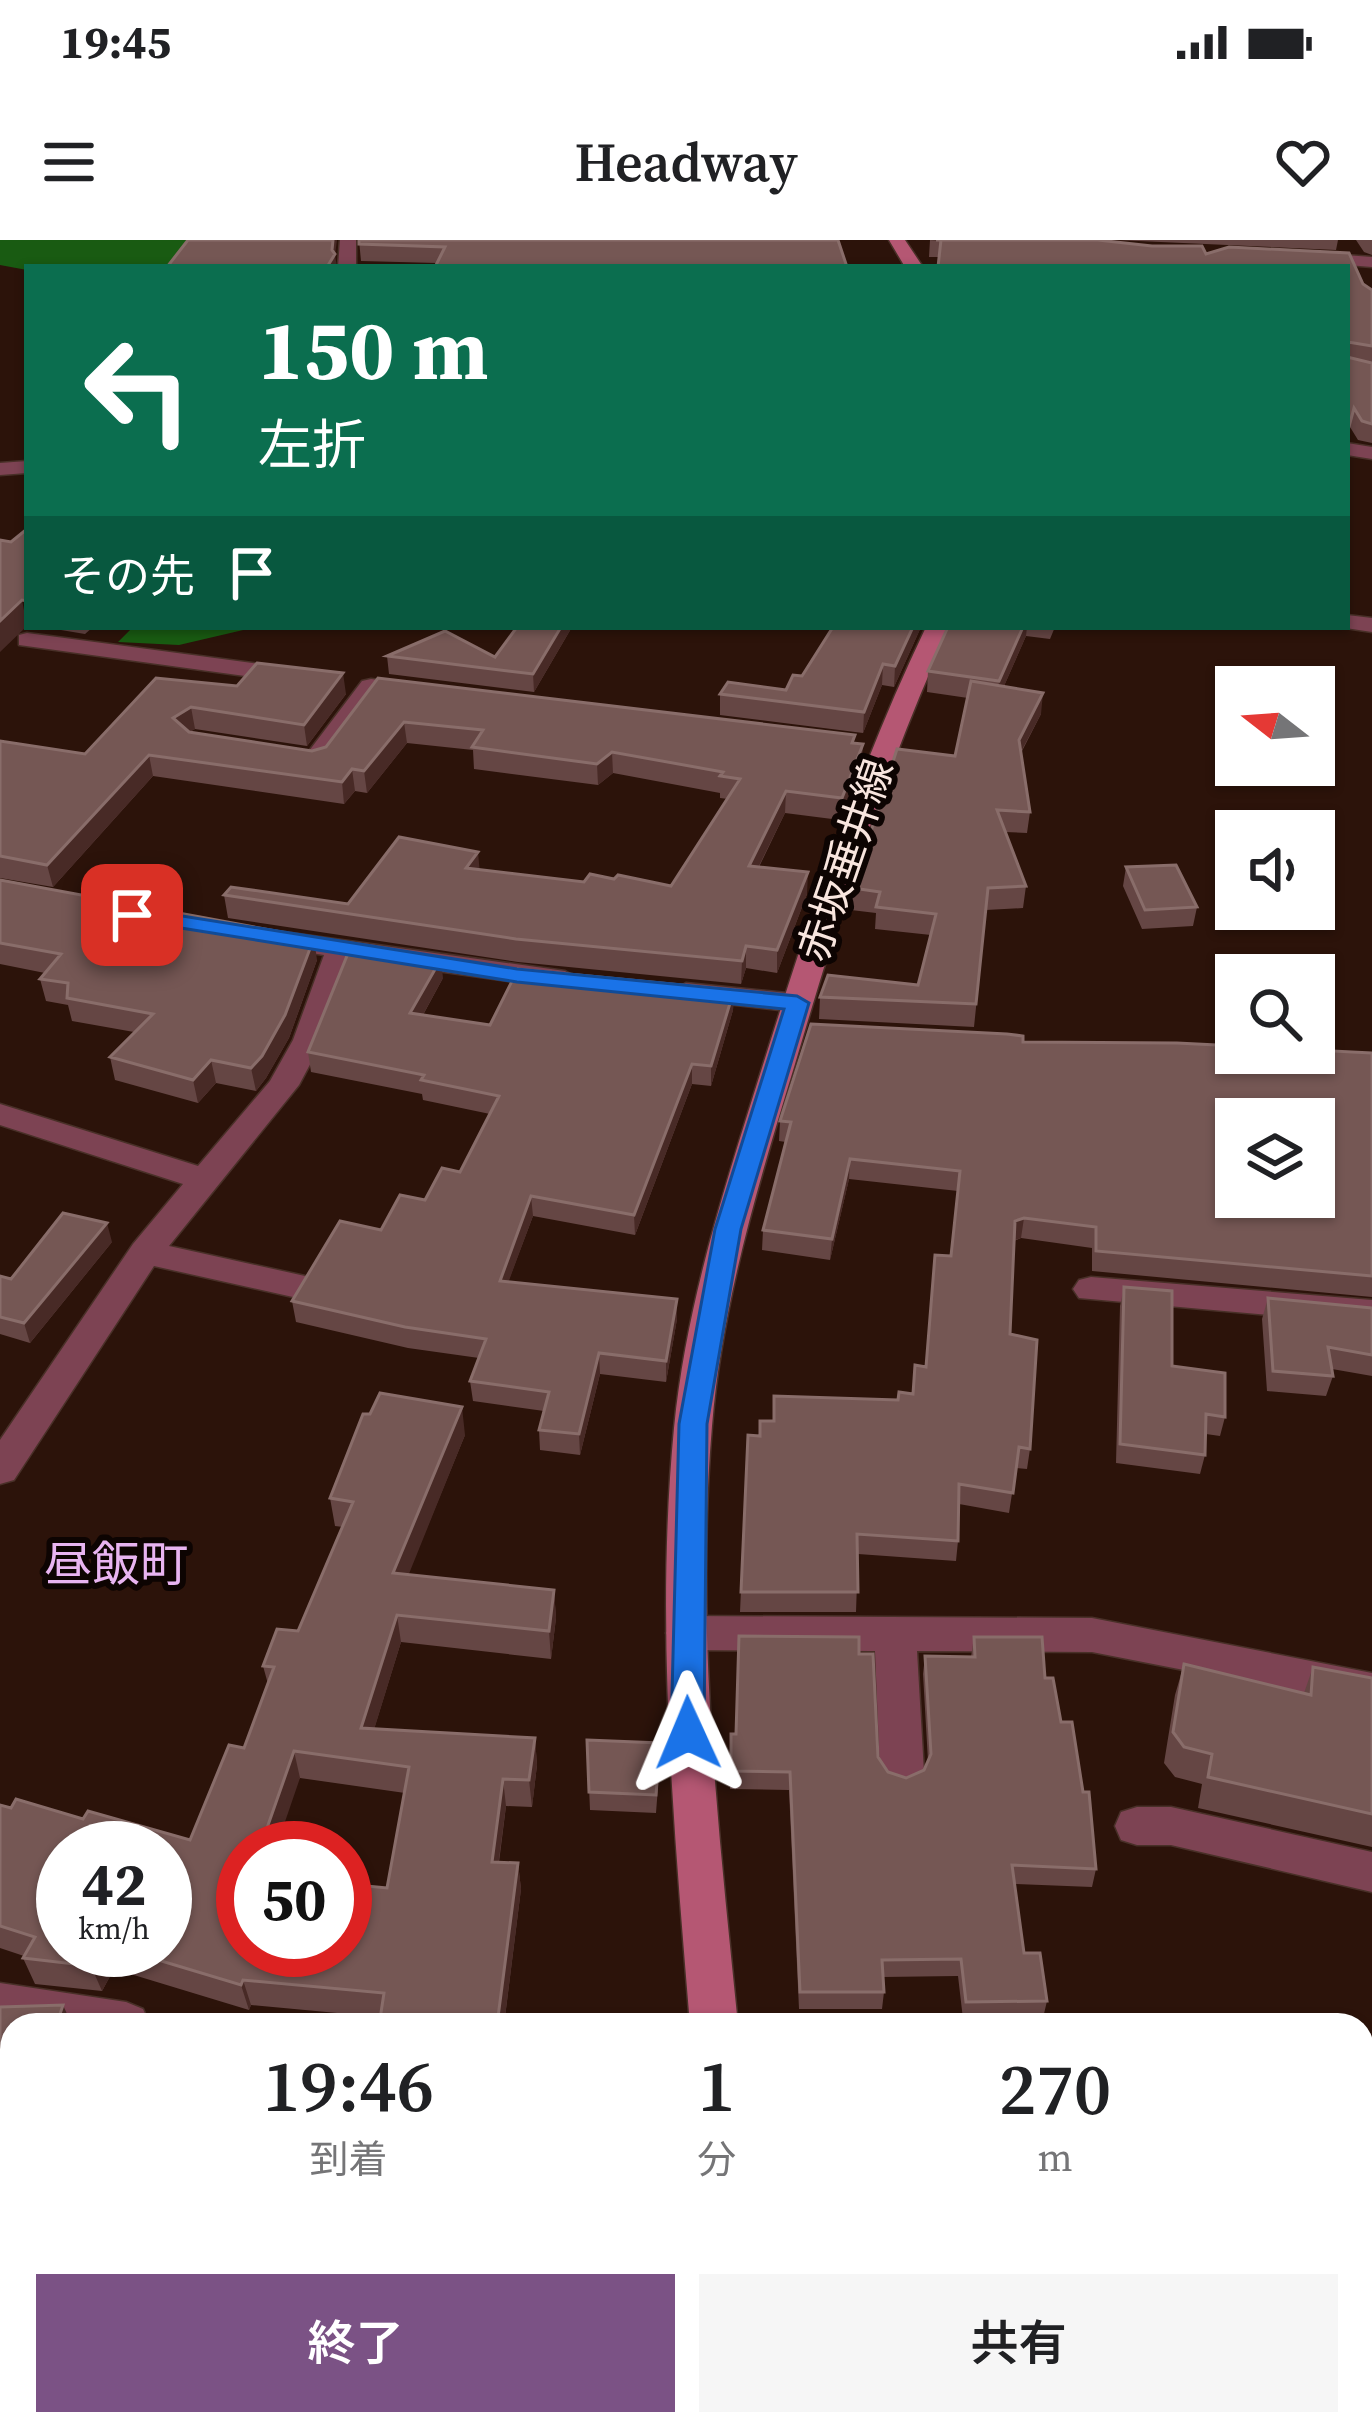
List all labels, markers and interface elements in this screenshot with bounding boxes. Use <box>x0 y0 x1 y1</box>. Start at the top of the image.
text: 19:45 <box>60 11 171 73</box>
text: Headway <box>574 125 798 199</box>
icon: menu <box>36 129 102 195</box>
icon: heart <box>1270 129 1336 195</box>
text: 150 m <box>258 292 489 407</box>
icon: left <box>60 312 216 468</box>
text: 左折 <box>258 408 366 482</box>
icon: arrive <box>219 540 285 606</box>
text: その先 <box>60 545 195 607</box>
north arrow <box>1215 666 1335 786</box>
map controls <box>1215 666 1335 1218</box>
street label: 赤坂垂井線 <box>783 751 907 969</box>
button: sound <box>1215 810 1335 930</box>
pin <box>81 864 183 966</box>
icon: arrive <box>99 882 165 948</box>
button: search <box>1215 954 1335 1074</box>
button: layers <box>1215 1098 1335 1218</box>
district label: 昼飯町 <box>44 1531 188 1597</box>
position arrow <box>625 1670 751 1796</box>
speed limit sign: 50 <box>216 1821 372 1977</box>
text: 42 <box>81 1843 147 1925</box>
text: km/h <box>78 1908 150 1949</box>
text: 19:46 <box>263 2036 434 2135</box>
text: 1 <box>698 2036 735 2135</box>
text: 270 <box>999 2039 1111 2138</box>
text: m <box>1037 2131 1073 2184</box>
text: 到着 <box>309 2133 388 2186</box>
text: 分 <box>697 2133 736 2186</box>
button: 終了 <box>36 2274 675 2412</box>
button: 共有 <box>699 2274 1338 2412</box>

